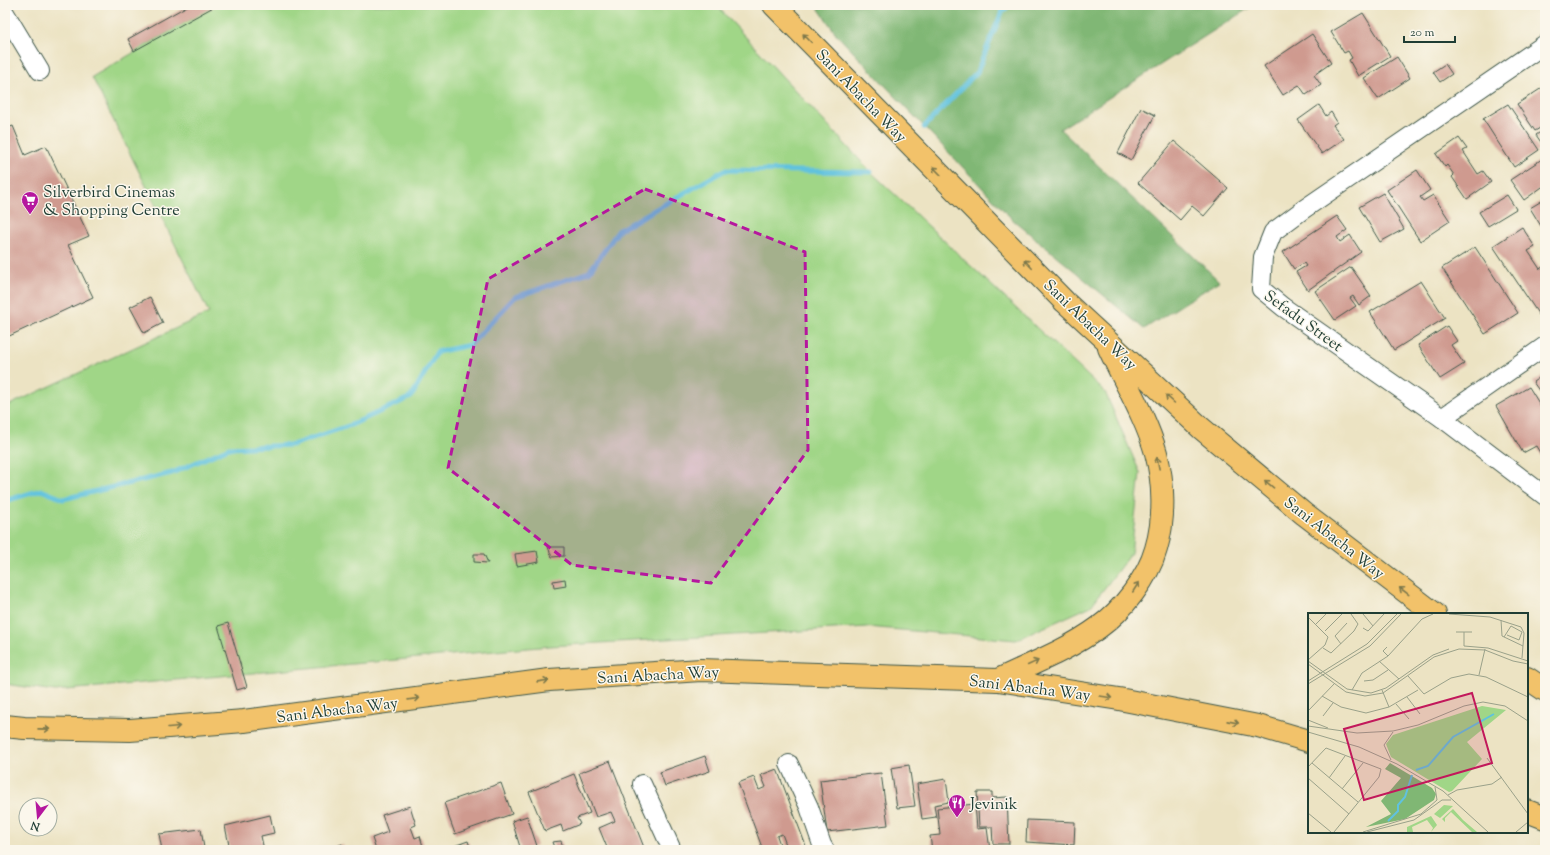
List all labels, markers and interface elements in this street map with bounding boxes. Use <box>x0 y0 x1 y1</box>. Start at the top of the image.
scale bar <box>1404 18 1455 44</box>
text: 20 m <box>1410 24 1435 42</box>
one-way arrow <box>802 33 811 43</box>
street label: Sani Abacha Way <box>809 45 911 149</box>
one-way arrow <box>932 166 942 176</box>
place label: Silverbird Cinemas & Shopping Centre <box>43 182 180 223</box>
supermarket icon: Silverbird Cinemas & Shopping Centre <box>20 190 40 215</box>
one-way arrow <box>1023 259 1033 269</box>
street label: Sani Abacha Way <box>1037 275 1141 377</box>
street label: Sefadu Street <box>1258 286 1347 359</box>
one-way arrow <box>1165 394 1175 404</box>
one-way arrow <box>1154 457 1162 470</box>
one-way arrow <box>1263 480 1274 489</box>
street label: Sani Abacha Way <box>1278 492 1389 586</box>
one-way arrow <box>1132 582 1140 593</box>
one-way arrow <box>1398 586 1409 595</box>
inset map <box>1308 613 1528 833</box>
one-way arrow <box>1027 659 1039 666</box>
street label: Sani Abacha Way <box>596 662 720 691</box>
street label: Sani Abacha Way <box>968 671 1092 708</box>
one-way arrow <box>536 677 549 685</box>
street label: Sani Abacha Way <box>275 693 399 730</box>
one-way arrow <box>1099 693 1112 701</box>
one-way arrow <box>407 695 420 703</box>
one-way arrow <box>1226 718 1239 726</box>
one-way arrow <box>167 723 180 730</box>
one-way arrow <box>37 725 50 732</box>
restaurant icon: Jevinik <box>947 793 967 818</box>
place label: Jevinik <box>969 794 1018 817</box>
north arrow <box>18 797 58 837</box>
text: N <box>29 817 43 835</box>

